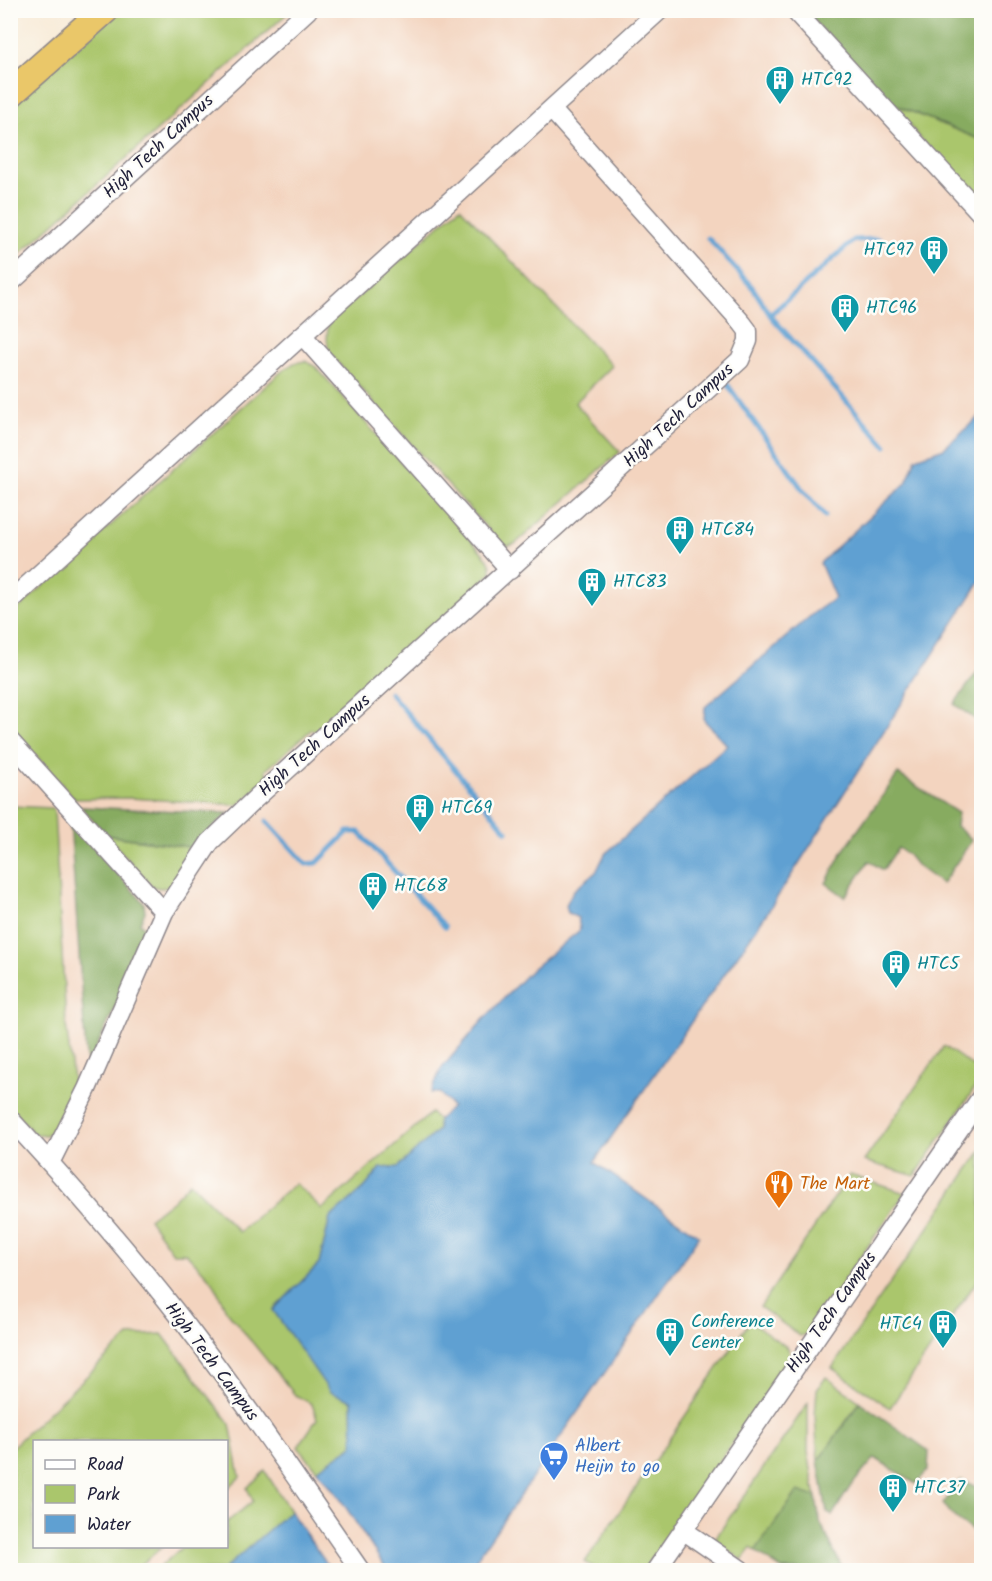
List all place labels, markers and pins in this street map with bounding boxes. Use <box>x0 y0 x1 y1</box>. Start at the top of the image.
building icon: HTC92 <box>764 64 796 106</box>
place label: HTC92 <box>801 66 853 95</box>
building icon: HTC97 <box>918 234 950 276</box>
place label: HTC97 <box>863 236 914 265</box>
building icon: HTC96 <box>829 292 861 334</box>
place label: HTC96 <box>866 294 917 323</box>
building icon: HTC84 <box>664 514 696 556</box>
place label: HTC84 <box>701 516 754 545</box>
building icon: HTC83 <box>576 566 608 608</box>
place label: HTC83 <box>613 568 667 597</box>
building icon: HTC69 <box>404 792 436 834</box>
place label: HTC69 <box>441 794 492 823</box>
building icon: HTC68 <box>357 870 389 912</box>
place label: HTC68 <box>394 872 447 901</box>
building icon: HTC5 <box>880 948 912 990</box>
place label: HTC5 <box>917 950 960 979</box>
restaurant icon: The Mart <box>763 1168 795 1210</box>
place label: The Mart <box>800 1170 871 1199</box>
place label: Conference Center <box>691 1308 774 1358</box>
building icon: HTC4 <box>927 1308 959 1350</box>
place label: HTC4 <box>880 1310 922 1339</box>
building icon: Conference Center <box>654 1316 686 1358</box>
place label: Albert Heijn to go <box>575 1432 660 1482</box>
supermarket icon: Albert Heijn to go <box>538 1440 570 1482</box>
building icon: HTC37 <box>877 1472 909 1514</box>
place label: HTC37 <box>914 1474 966 1503</box>

